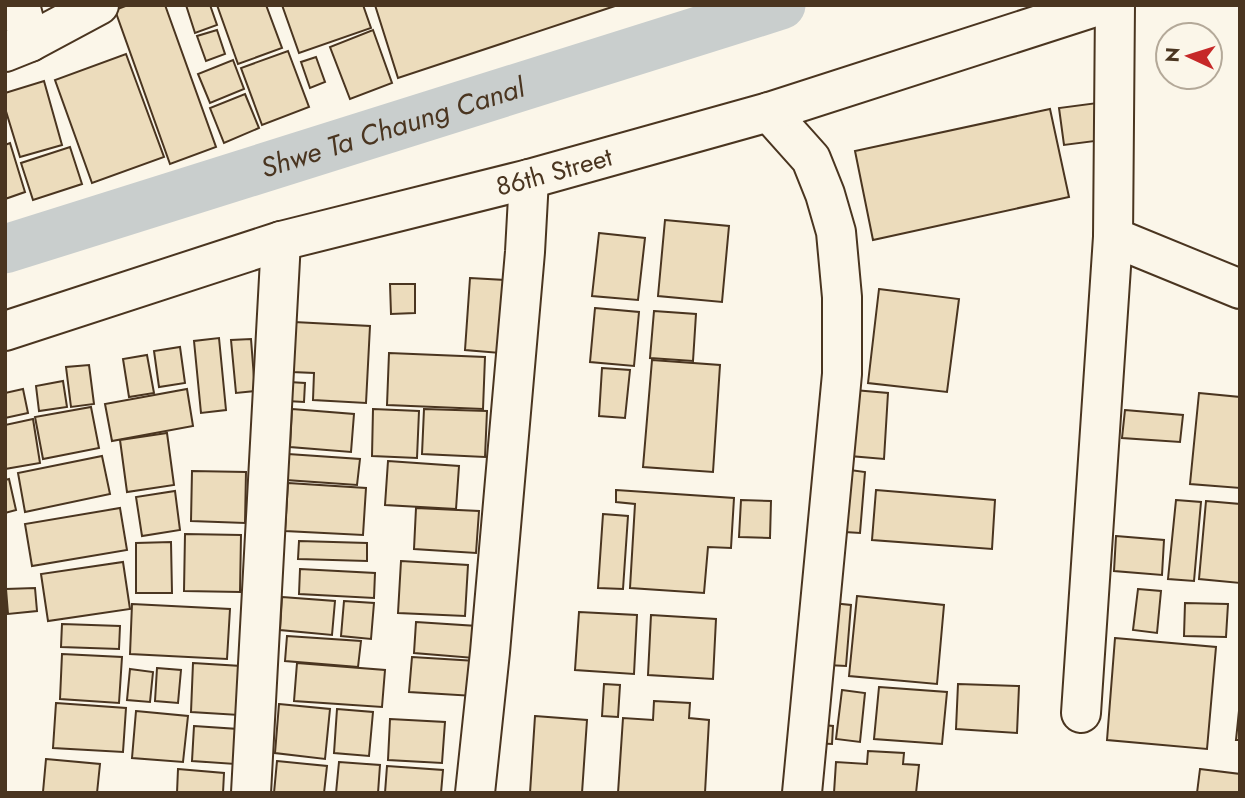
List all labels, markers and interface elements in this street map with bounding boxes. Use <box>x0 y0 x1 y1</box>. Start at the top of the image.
north arrow <box>1154 21 1224 91</box>
text: N <box>1159 46 1187 63</box>
water label: Shwe Ta Chaung Canal <box>256 66 531 188</box>
street label: 86th Street <box>492 137 617 206</box>

